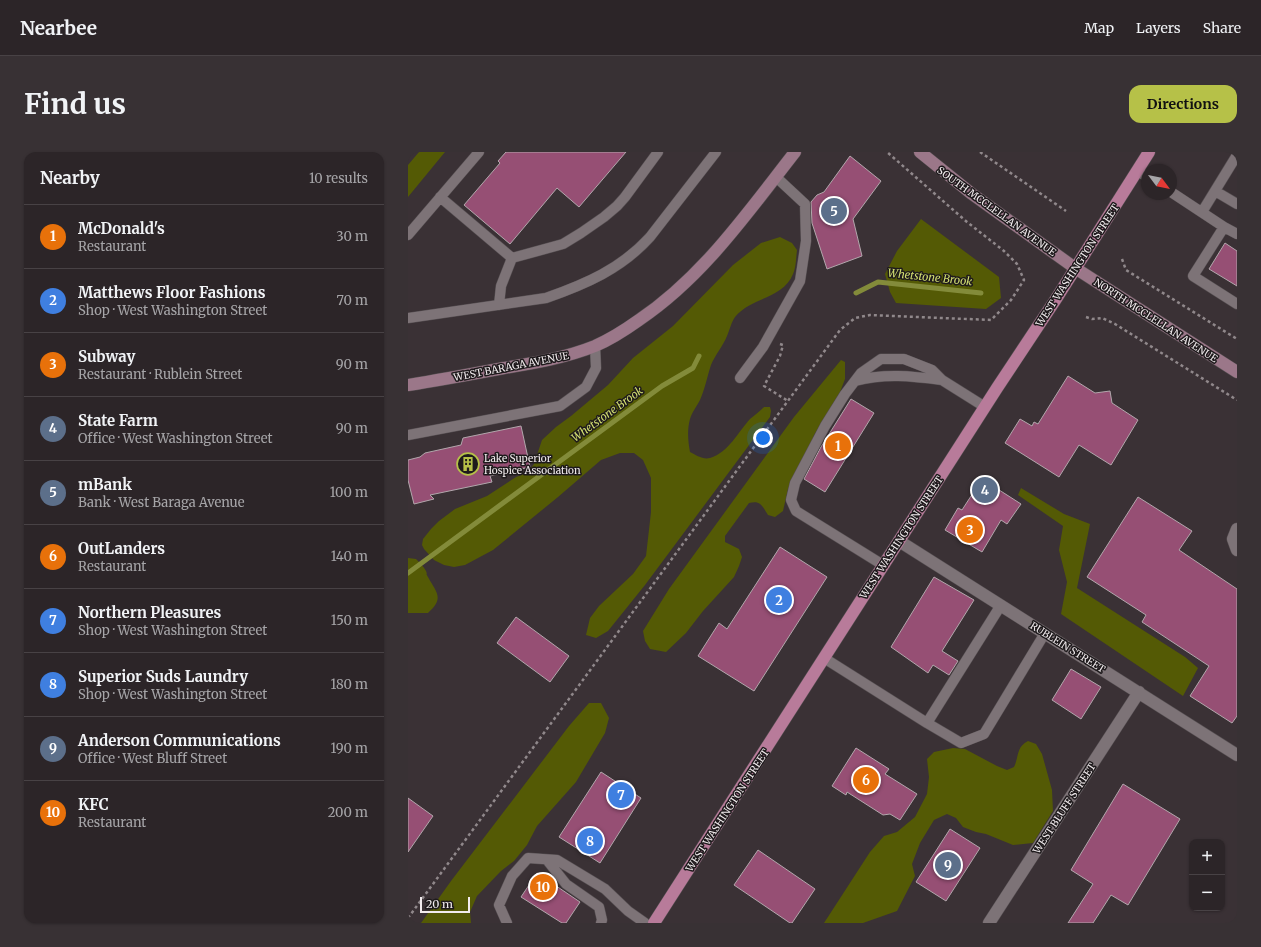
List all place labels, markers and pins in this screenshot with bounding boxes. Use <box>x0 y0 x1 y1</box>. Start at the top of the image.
pin: 5 <box>821 196 847 226</box>
pin: 1 <box>825 431 851 461</box>
building icon: Lake Superior Hospice Association <box>455 451 481 477</box>
place label: Lake Superior Hospice Association <box>484 452 581 477</box>
pin: 4 <box>972 475 998 505</box>
pin: 3 <box>957 515 983 545</box>
pin: 2 <box>766 585 792 615</box>
pin: 6 <box>853 765 879 795</box>
pin: 7 <box>608 780 634 810</box>
pin: 8 <box>577 826 603 856</box>
pin: 9 <box>935 850 961 880</box>
pin: 10 <box>530 872 556 902</box>

